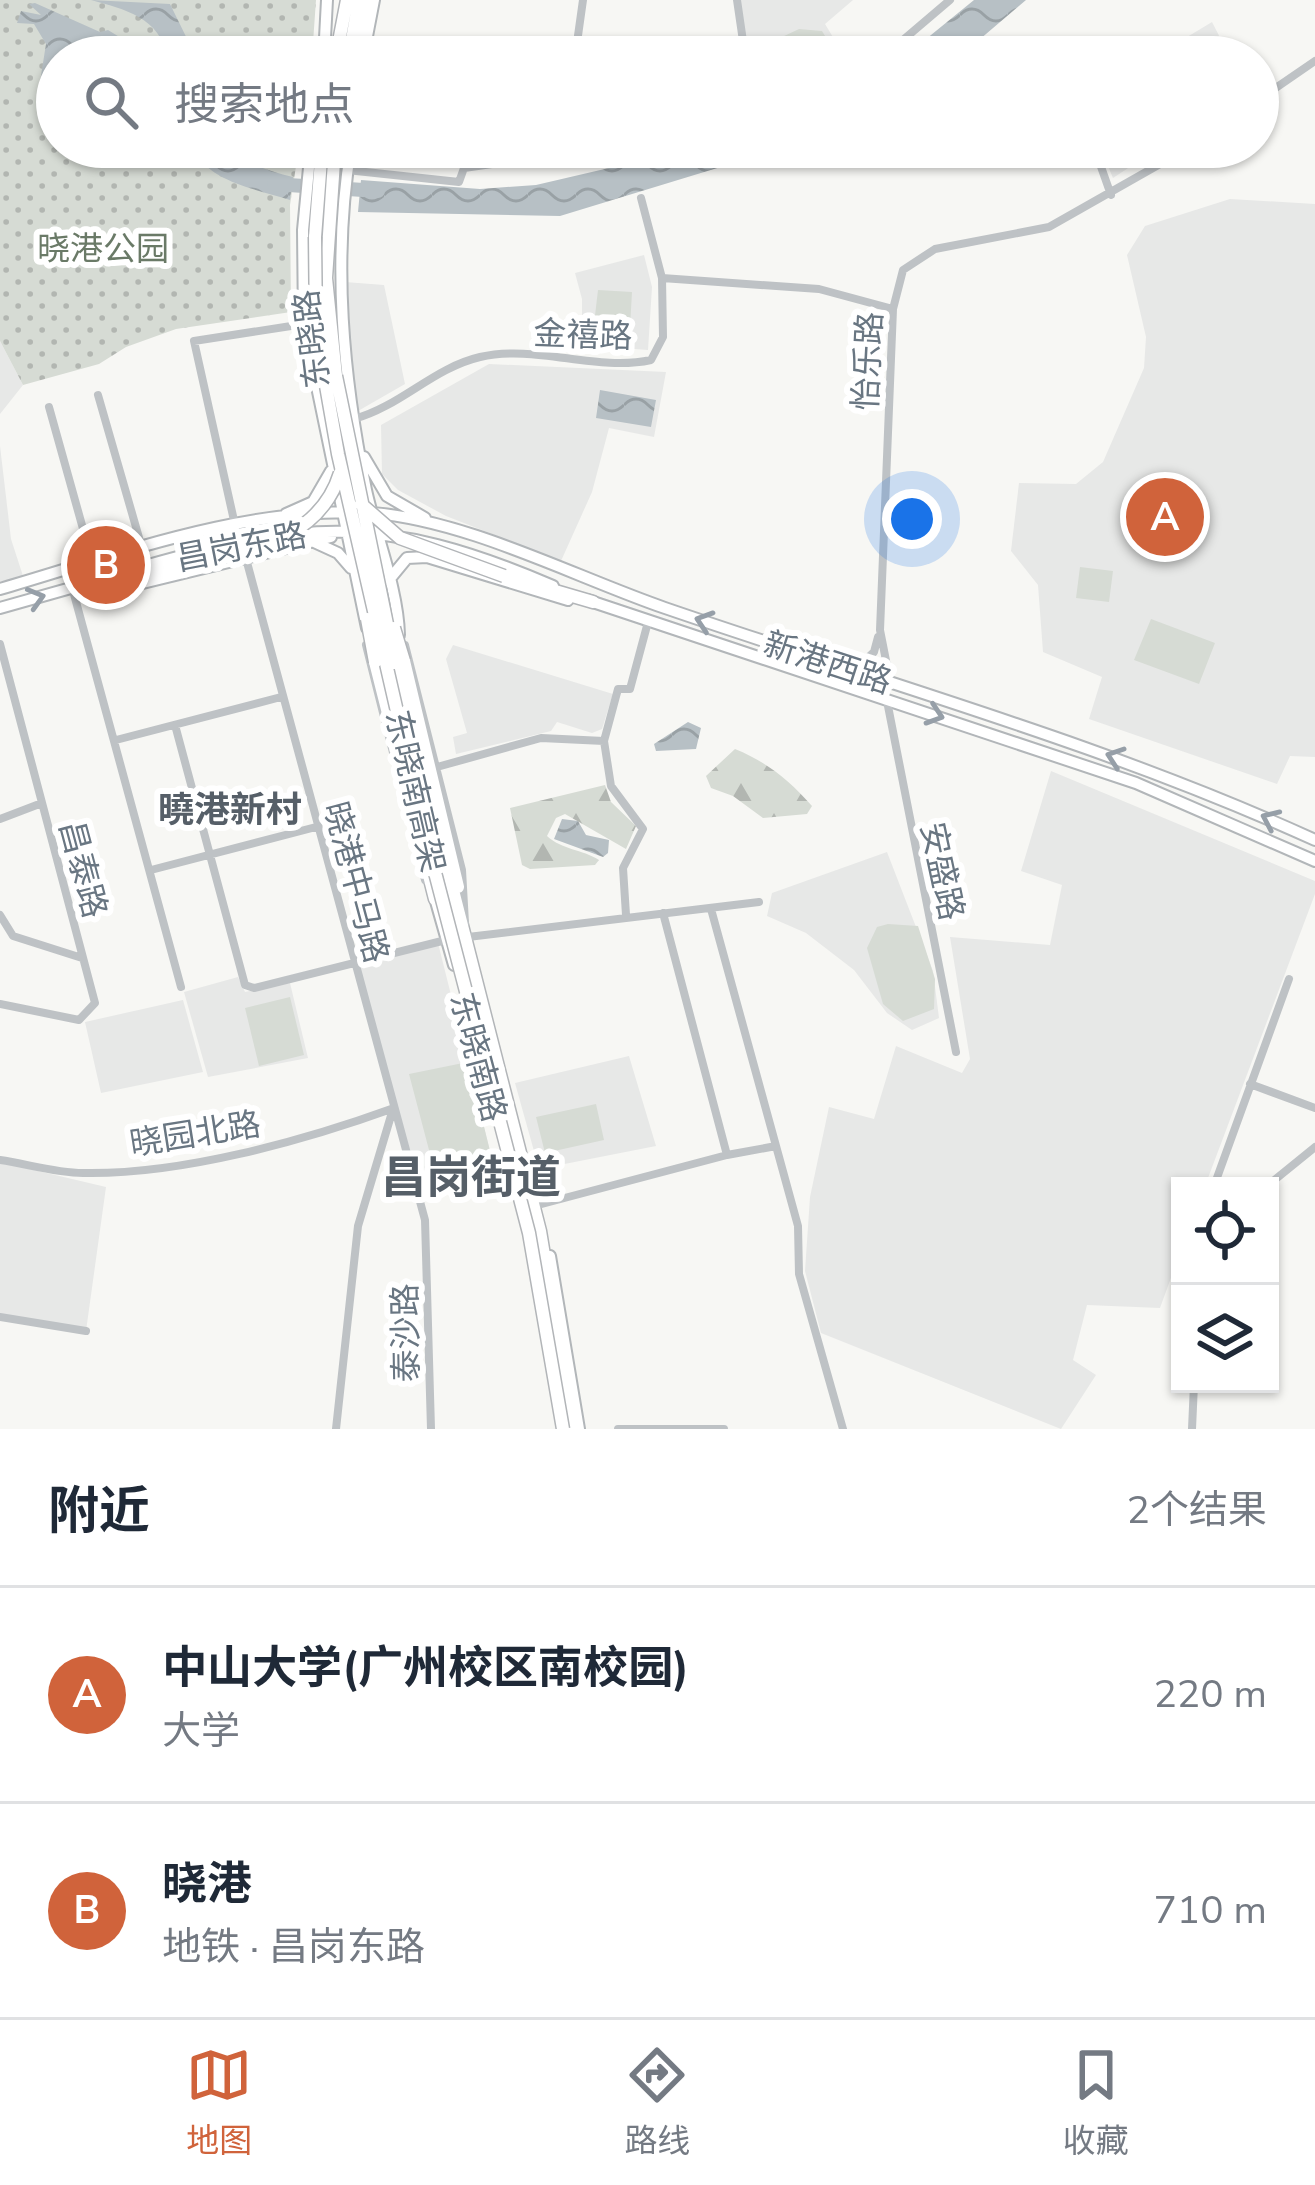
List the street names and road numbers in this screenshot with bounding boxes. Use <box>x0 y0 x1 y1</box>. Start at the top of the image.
street label: 东晓路 <box>284 287 341 391</box>
street label: 怡乐路 <box>843 310 894 412</box>
street label: 金禧路 <box>533 311 633 360</box>
street label: 昌岗东路 <box>172 513 310 582</box>
street label: 新港西路 <box>758 622 897 705</box>
street label: 东晓南高架 <box>374 706 455 877</box>
street label: 晓港中马路 <box>312 797 399 968</box>
street label: 昌泰路 <box>48 816 117 923</box>
street label: 安盛路 <box>909 818 974 924</box>
street label: 东晓南路 <box>439 988 516 1127</box>
street label: 晓园北路 <box>127 1102 264 1167</box>
street label: 泰沙路 <box>383 1283 430 1383</box>

